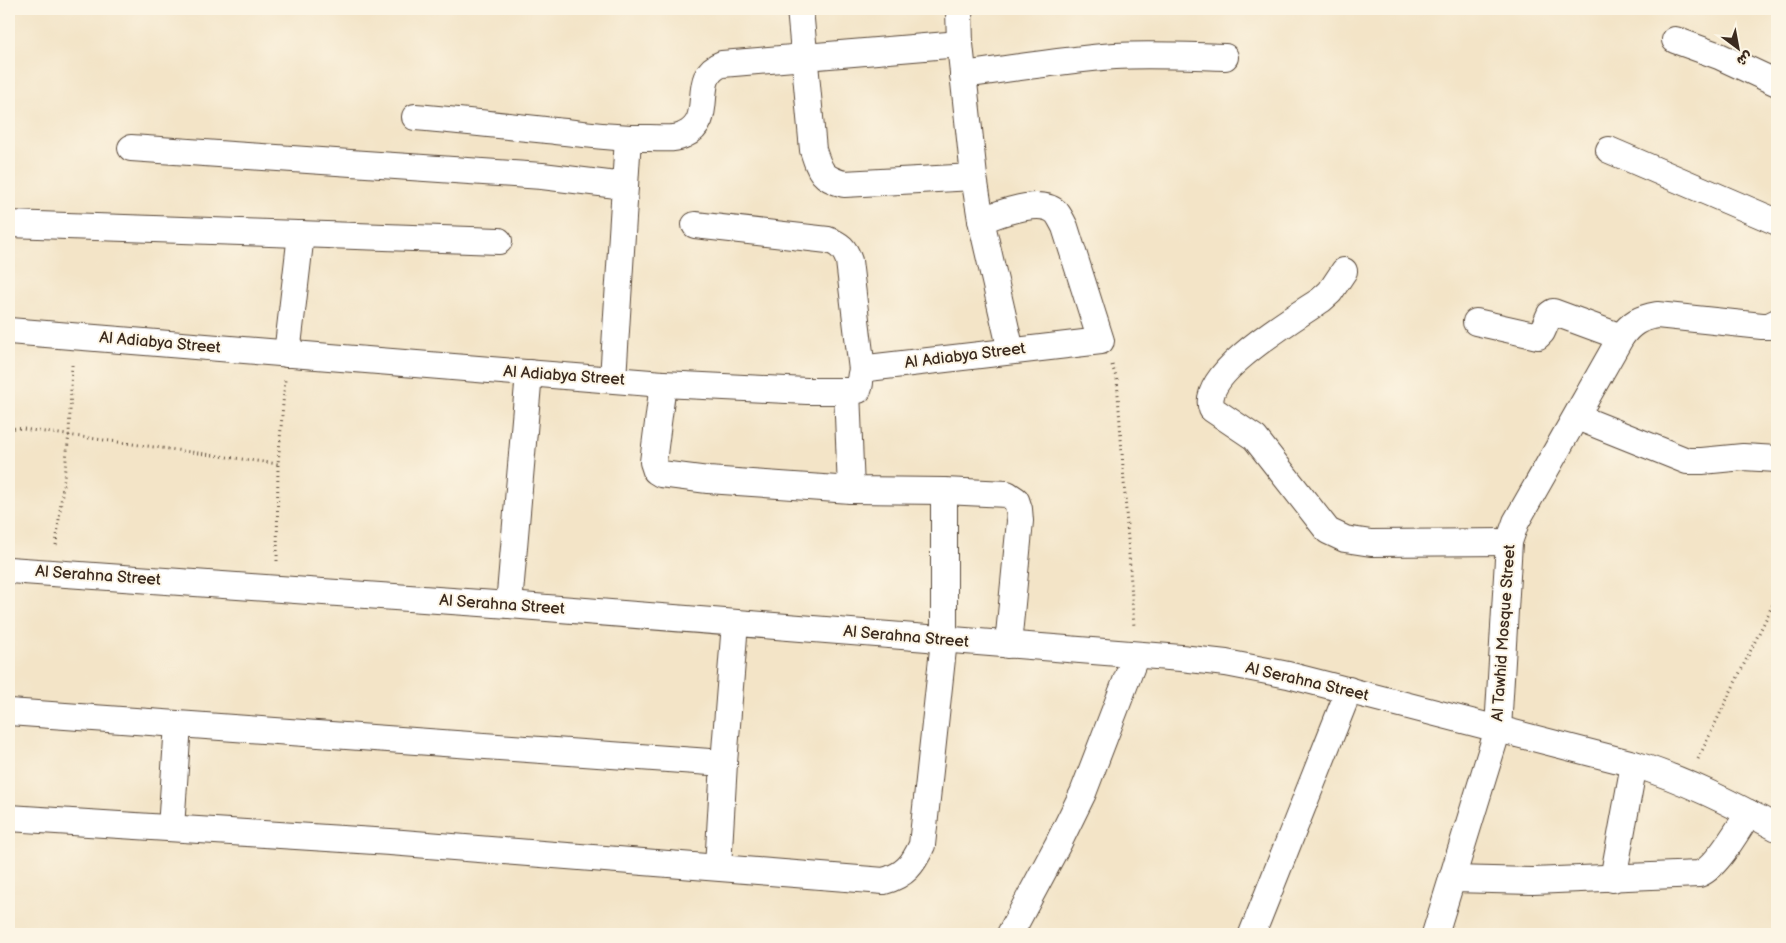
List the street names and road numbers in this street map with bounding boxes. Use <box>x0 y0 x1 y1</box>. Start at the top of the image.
street label: Al Adiabya Street <box>99 328 222 358</box>
street label: Al Adiabya Street <box>903 339 1027 373</box>
street label: Al Adiabya Street <box>503 362 625 390</box>
street label: Al Tawhid Mosque Street <box>1488 544 1520 722</box>
street label: Al Serahna Street <box>35 562 162 590</box>
street label: Al Serahna Street <box>439 591 566 619</box>
street label: Al Serahna Street <box>842 622 970 652</box>
street label: Al Serahna Street <box>1244 659 1371 705</box>

